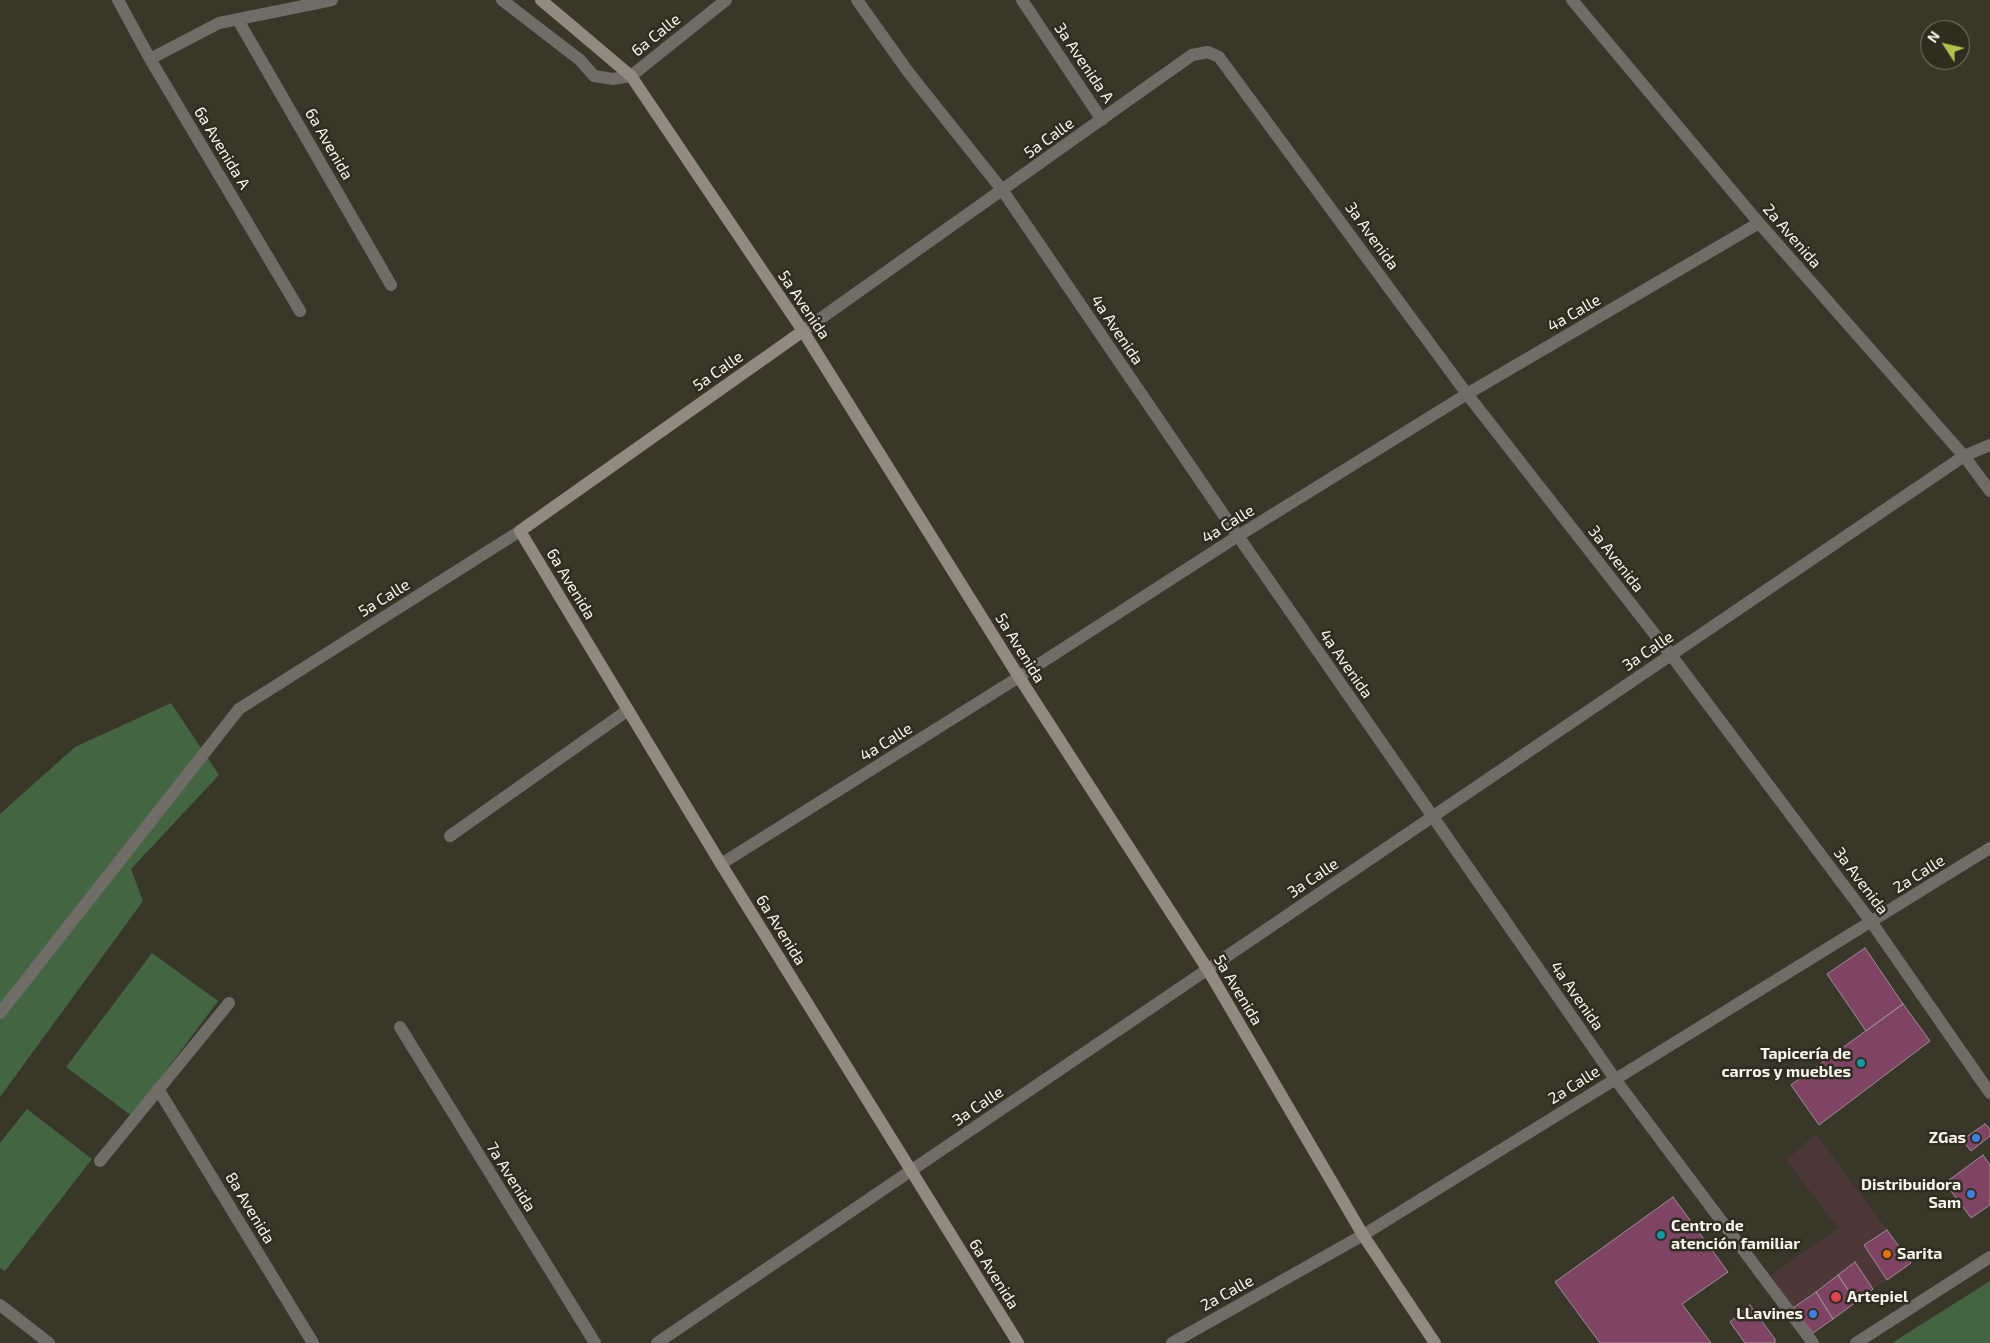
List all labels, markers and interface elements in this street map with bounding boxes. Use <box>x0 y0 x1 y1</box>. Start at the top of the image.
street label: 6a Calle <box>628 9 684 61</box>
street label: 3a Avenida A <box>1050 19 1118 107</box>
north arrow <box>1920 20 1970 70</box>
text: N <box>1923 28 1943 46</box>
street label: 6a Avenida A <box>190 103 254 193</box>
street label: 6a Avenida <box>301 105 357 183</box>
street label: 5a Calle <box>1020 114 1078 162</box>
street label: 3a Avenida <box>1341 198 1403 274</box>
street label: 2a Avenida <box>1759 200 1825 272</box>
street label: 5a Avenida <box>774 267 834 343</box>
street label: 4a Calle <box>1544 290 1604 336</box>
street label: 4a Avenida <box>1087 291 1147 369</box>
street label: 5a Calle <box>689 347 747 395</box>
street label: 4a Calle <box>1198 500 1258 548</box>
street label: 3a Avenida <box>1584 522 1648 596</box>
street label: 6a Avenida <box>542 545 600 623</box>
street label: 5a Calle <box>355 575 413 621</box>
street label: 5a Avenida <box>991 610 1049 686</box>
street label: 4a Avenida <box>1315 626 1377 702</box>
street label: 3a Calle <box>1619 627 1677 675</box>
street label: 4a Calle <box>856 718 916 766</box>
street label: 3a Avenida <box>1830 844 1892 918</box>
street label: 2a Calle <box>1890 851 1948 897</box>
street label: 3a Calle <box>1284 854 1342 902</box>
street label: 6a Avenida <box>752 891 810 969</box>
street label: 5a Avenida <box>1209 951 1267 1029</box>
street label: 4a Avenida <box>1546 958 1608 1034</box>
place label: Tapicería de carros y muebles <box>1721 1044 1851 1082</box>
marker: Tapicería de carros y muebles <box>1855 1057 1867 1069</box>
street label: 2a Calle <box>1545 1062 1603 1108</box>
street label: 3a Calle <box>949 1082 1007 1130</box>
place label: ZGas <box>1929 1128 1966 1148</box>
marker: ZGas <box>1970 1132 1982 1144</box>
street label: 7a Avenida <box>482 1139 540 1215</box>
street label: 8a Avenida <box>221 1169 279 1247</box>
place label: Distribuidora Sam <box>1861 1175 1961 1213</box>
marker: Distribuidora Sam <box>1965 1188 1977 1200</box>
place label: Centro de atención familiar <box>1671 1216 1800 1254</box>
marker: Centro de atención familiar <box>1655 1229 1667 1241</box>
street label: 6a Avenida <box>965 1235 1023 1313</box>
place label: Sarita <box>1897 1244 1942 1264</box>
marker: Sarita <box>1881 1248 1893 1260</box>
street label: 2a Calle <box>1197 1271 1257 1315</box>
place label: Artepiel <box>1847 1287 1908 1307</box>
marker: Artepiel <box>1829 1290 1843 1304</box>
place label: LLavines <box>1736 1304 1803 1324</box>
marker: LLavines <box>1807 1308 1819 1320</box>

